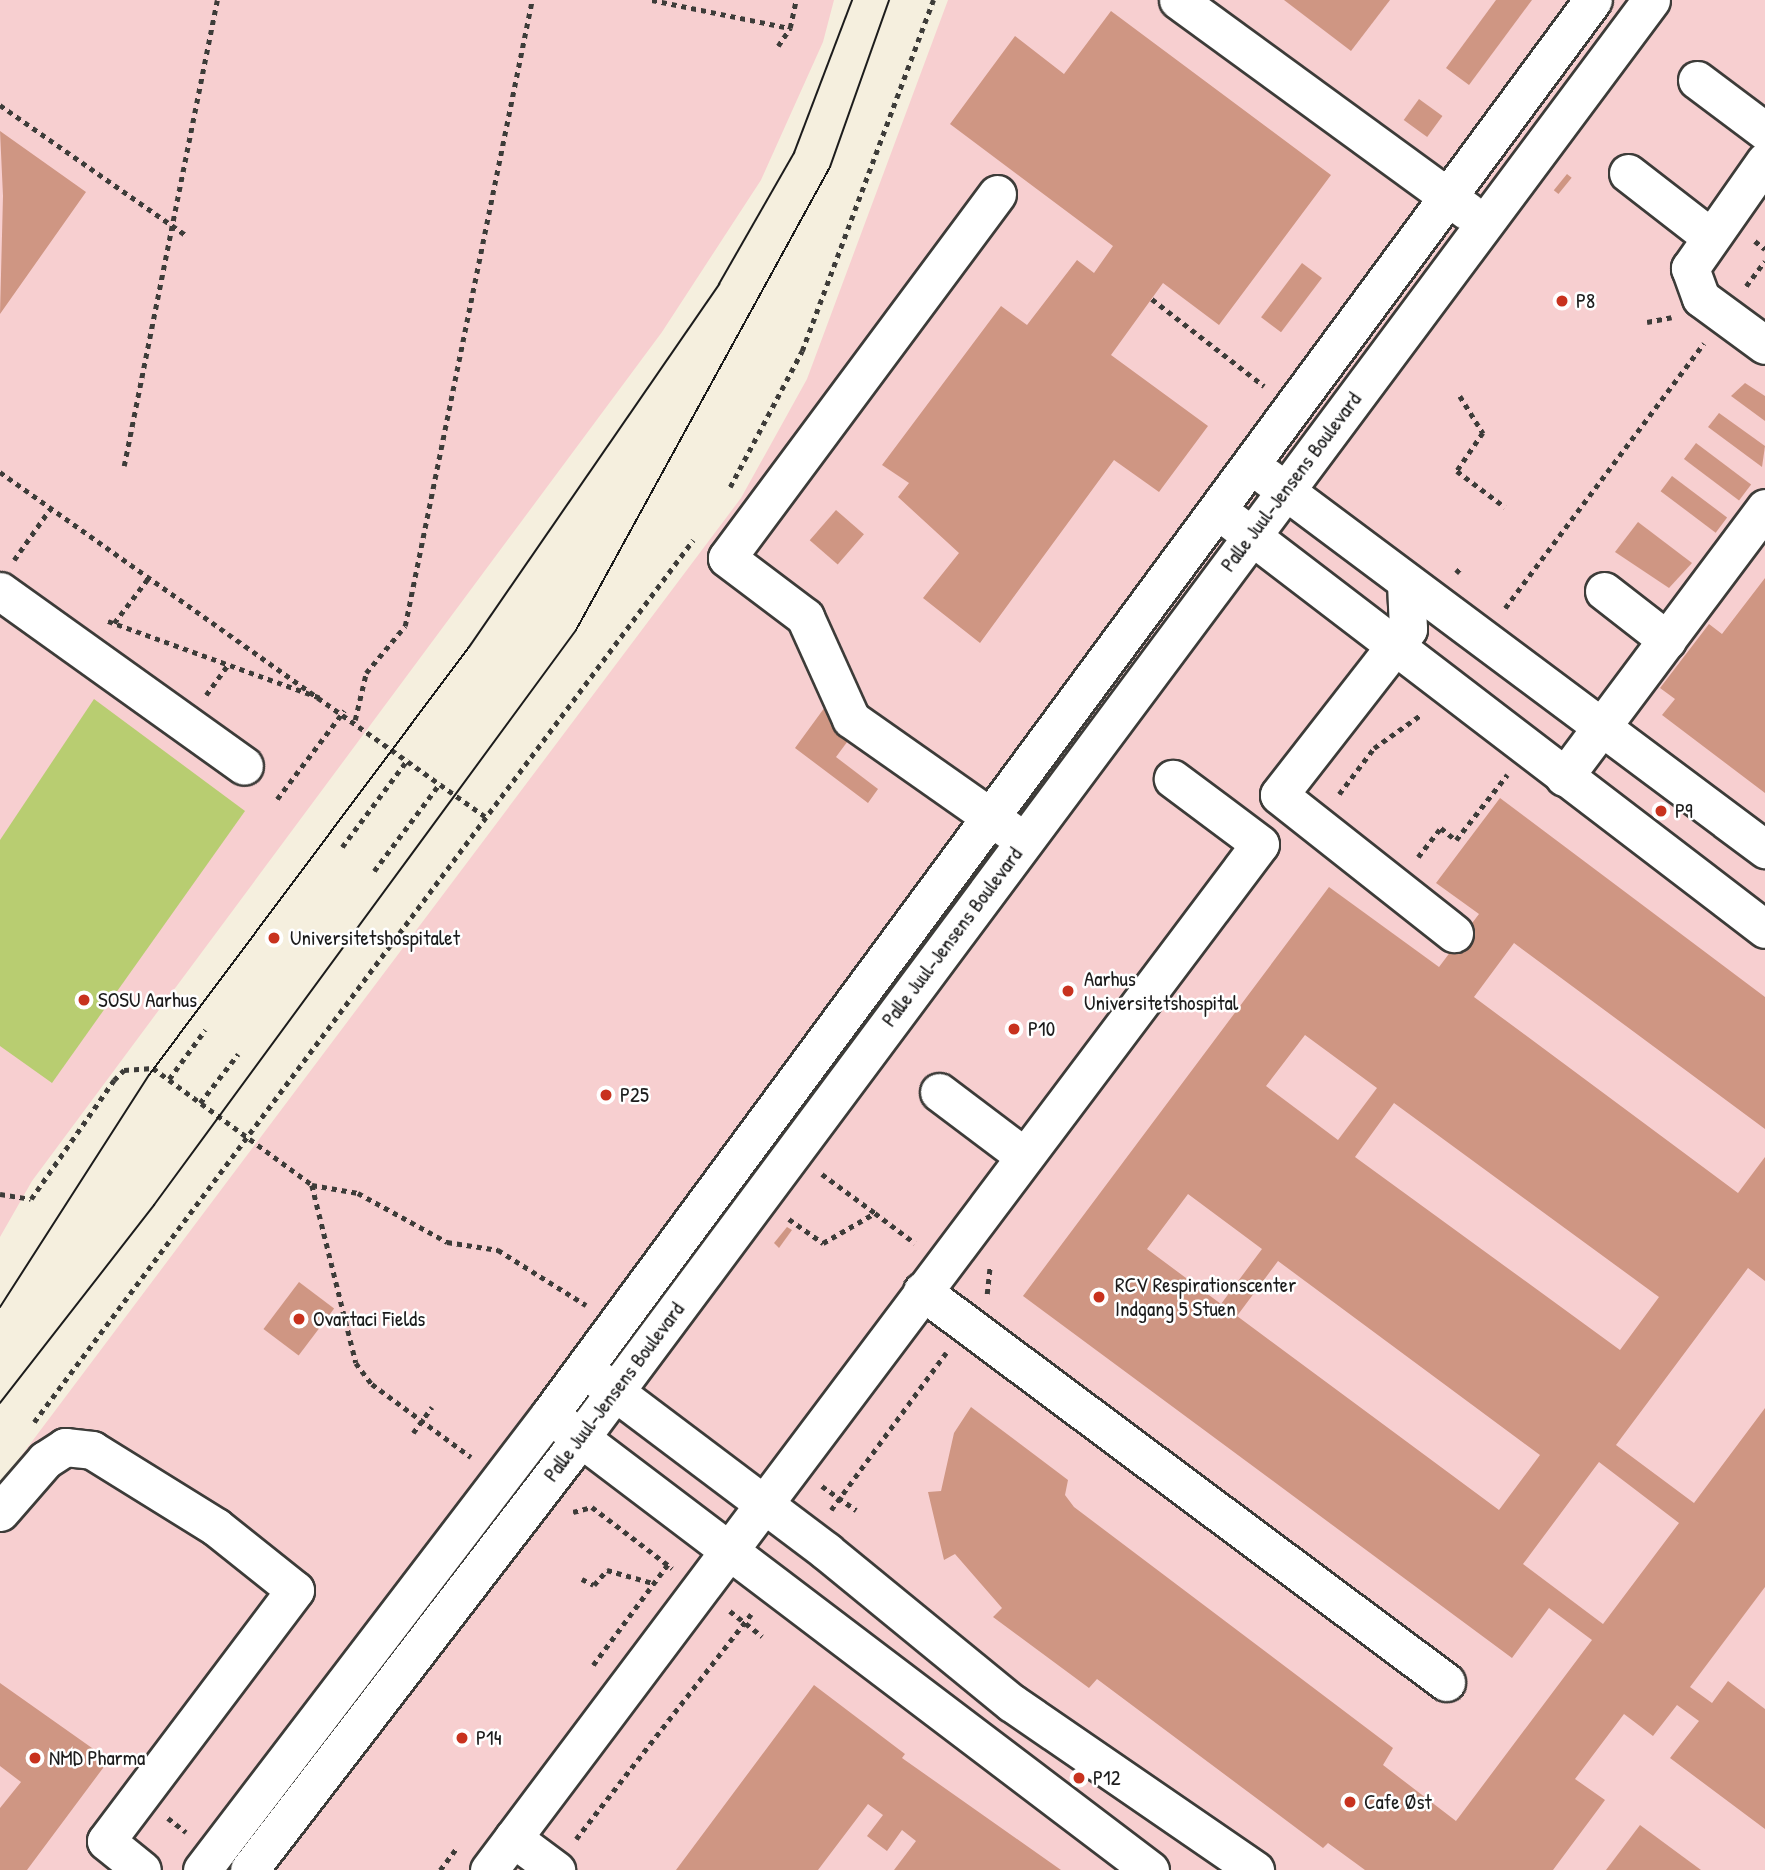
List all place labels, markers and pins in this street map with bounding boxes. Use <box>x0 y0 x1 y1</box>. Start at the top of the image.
place label: P8 <box>1576 288 1595 314</box>
marker: P8 <box>1554 293 1570 309</box>
place label: P9 <box>1675 798 1693 824</box>
marker: P9 <box>1653 803 1669 819</box>
place label: Universitetshospitalet <box>290 925 460 951</box>
marker: Universitetshospitalet <box>264 928 284 948</box>
place label: Aarhus Universitetshospital <box>1084 966 1238 1016</box>
marker: Aarhus Universitetshospital <box>1058 981 1078 1001</box>
place label: SOSU Aarhus <box>98 987 197 1013</box>
marker: SOSU Aarhus <box>76 992 92 1008</box>
place label: P10 <box>1028 1016 1055 1042</box>
marker: P10 <box>1006 1021 1022 1037</box>
place label: P25 <box>620 1082 649 1108</box>
marker: P25 <box>598 1087 614 1103</box>
place label: RCV Respirationscenter Indgang 5 Stuen <box>1115 1272 1296 1322</box>
marker: RCV Respirationscenter Indgang 5 Stuen <box>1089 1287 1109 1307</box>
place label: Ovartaci Fields <box>313 1306 425 1332</box>
marker: Ovartaci Fields <box>291 1311 307 1327</box>
place label: P14 <box>476 1725 502 1751</box>
marker: P14 <box>454 1730 470 1746</box>
place label: NMD Pharma <box>49 1745 145 1771</box>
marker: NMD Pharma <box>27 1750 43 1766</box>
place label: P12 <box>1093 1765 1121 1791</box>
marker: P12 <box>1071 1770 1087 1786</box>
place label: Cafe Øst <box>1364 1789 1432 1815</box>
marker: Cafe Øst <box>1342 1794 1358 1810</box>

